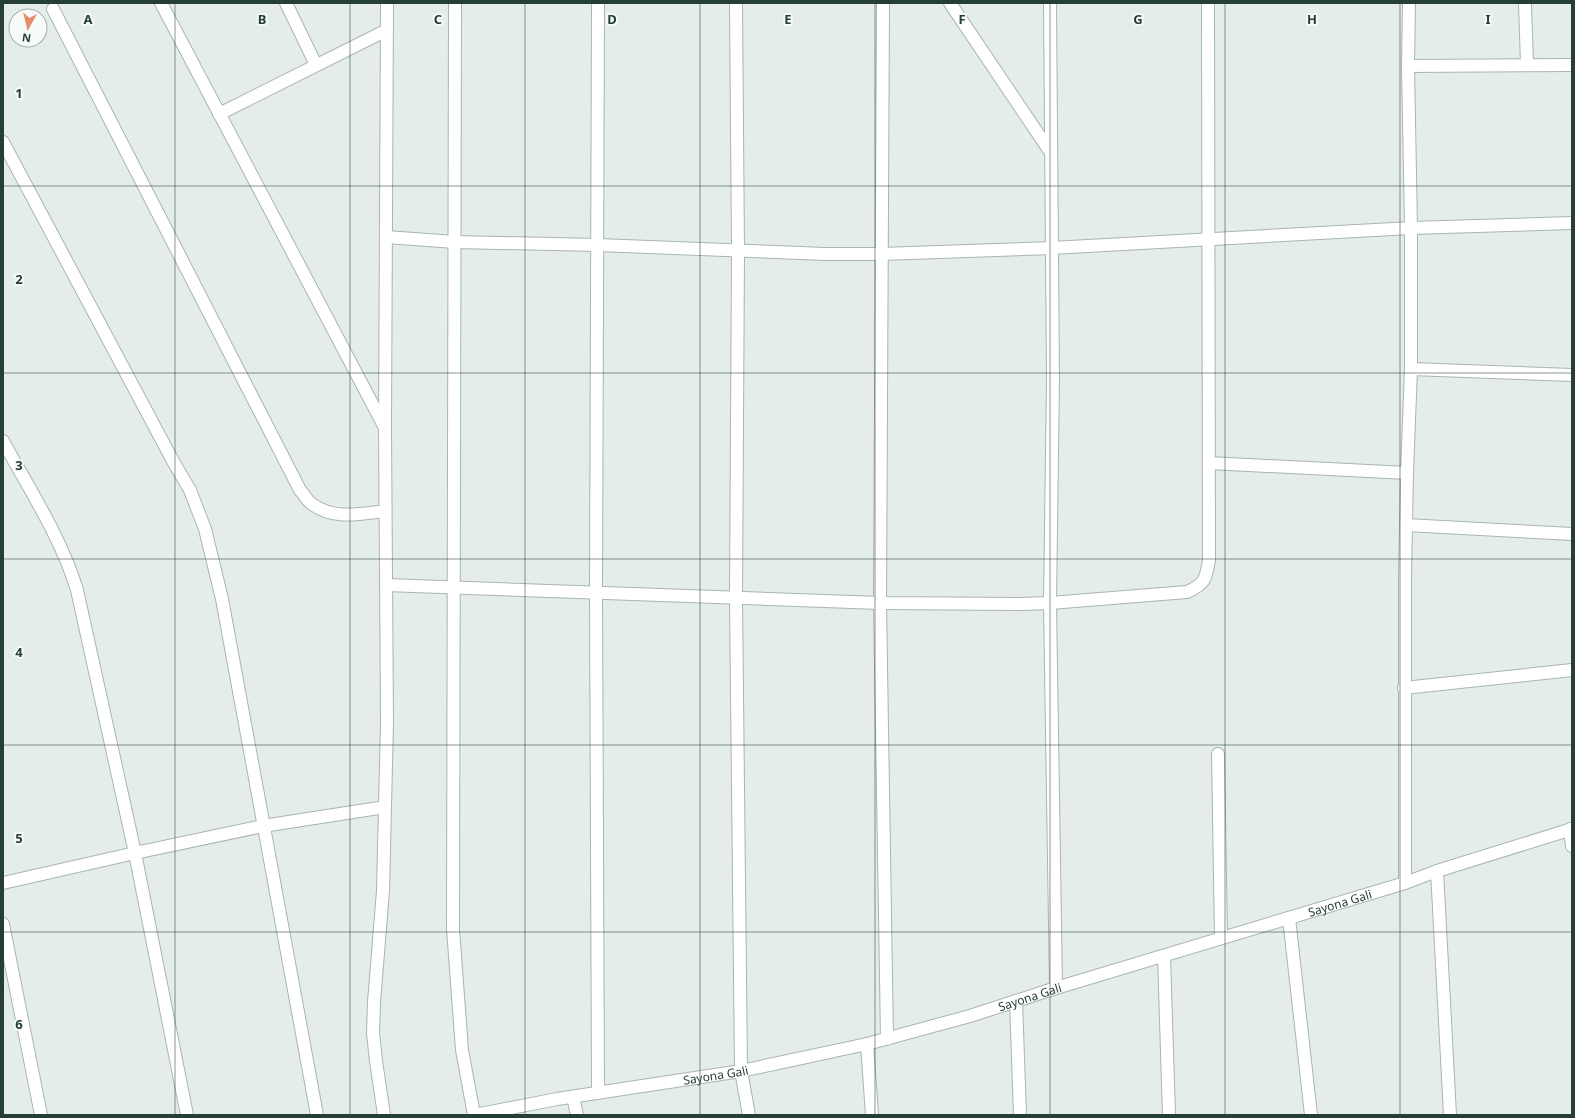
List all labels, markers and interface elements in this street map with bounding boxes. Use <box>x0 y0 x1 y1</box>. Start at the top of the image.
north arrow <box>8 8 48 48</box>
text: A <box>84 10 93 28</box>
text: B <box>258 10 266 28</box>
text: C <box>434 10 442 28</box>
text: D <box>607 10 617 28</box>
text: E <box>784 10 792 28</box>
text: F <box>958 10 966 28</box>
text: G <box>1133 10 1143 28</box>
text: H <box>1307 10 1317 28</box>
text: I <box>1485 10 1491 28</box>
text: N <box>21 30 32 46</box>
text: 1 <box>15 84 23 102</box>
text: 2 <box>15 270 23 288</box>
text: 3 <box>15 456 23 474</box>
text: 4 <box>15 643 23 661</box>
text: 5 <box>15 829 23 847</box>
street label: Sayona Gali <box>1306 885 1374 920</box>
street label: Sayona Gali <box>996 978 1063 1015</box>
text: 6 <box>15 1015 23 1033</box>
street label: Sayona Gali <box>682 1061 750 1088</box>

